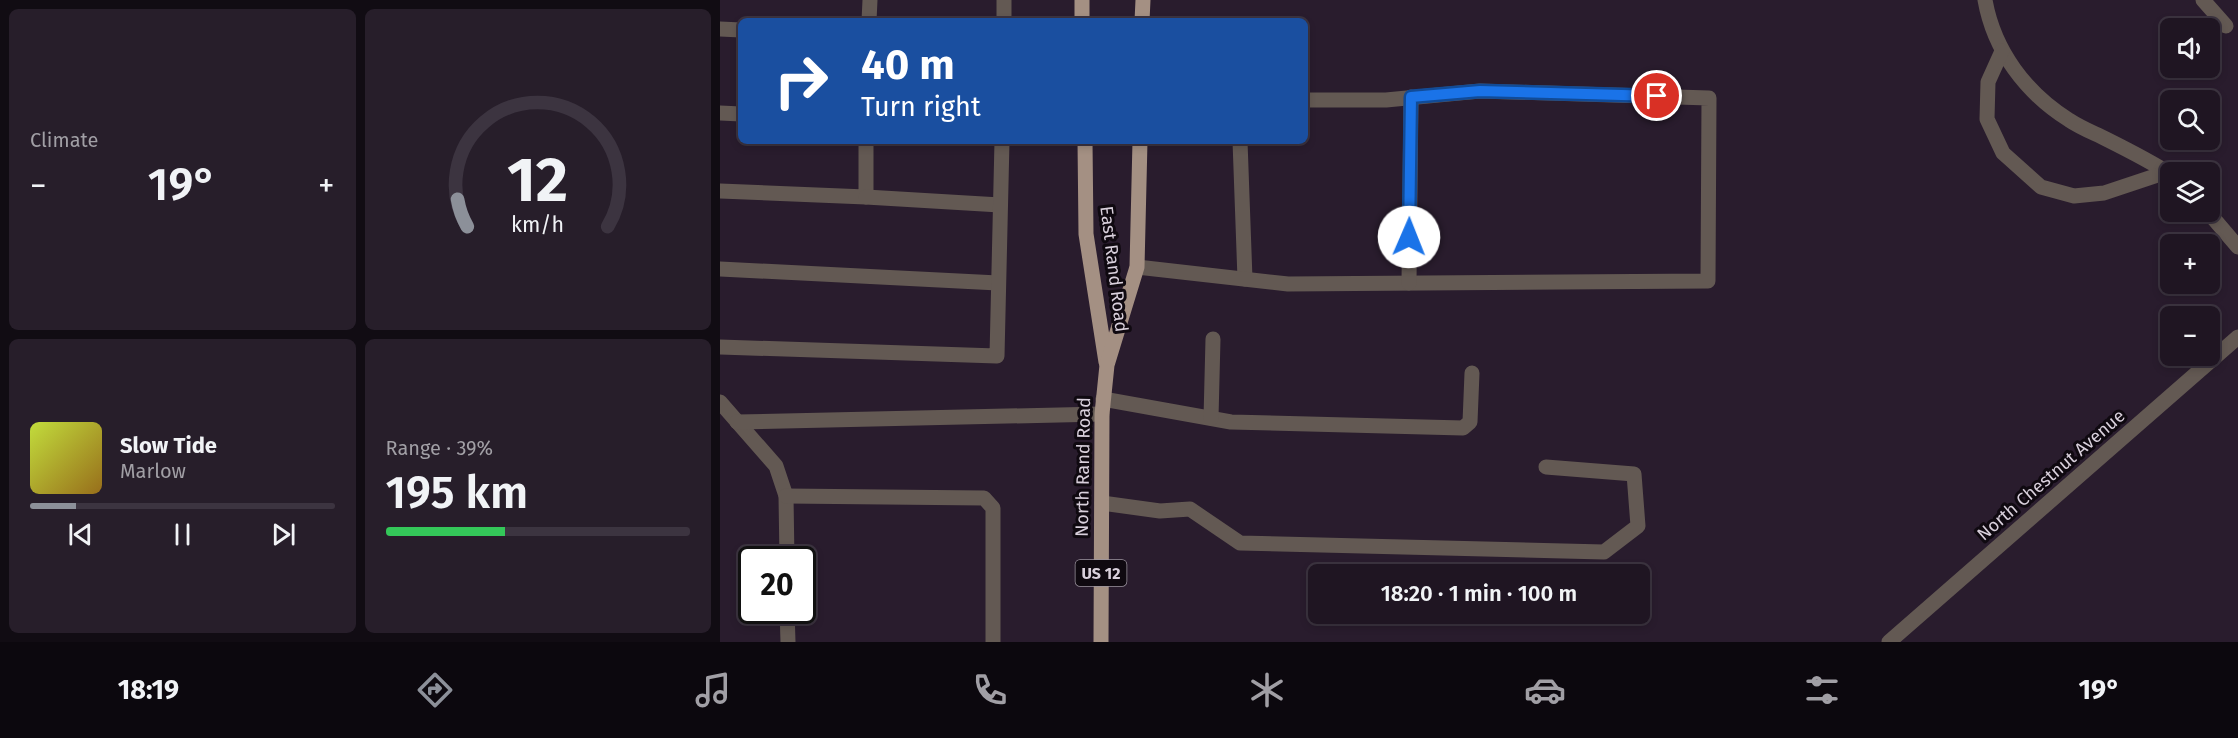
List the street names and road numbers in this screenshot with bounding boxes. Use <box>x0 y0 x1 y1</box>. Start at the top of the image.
street label: East Rand Road <box>1095 205 1133 333</box>
street label: North Rand Road <box>1071 397 1095 537</box>
street label: North Chestnut Avenue <box>1973 405 2129 545</box>
road number: US 12 <box>1076 560 1126 586</box>

